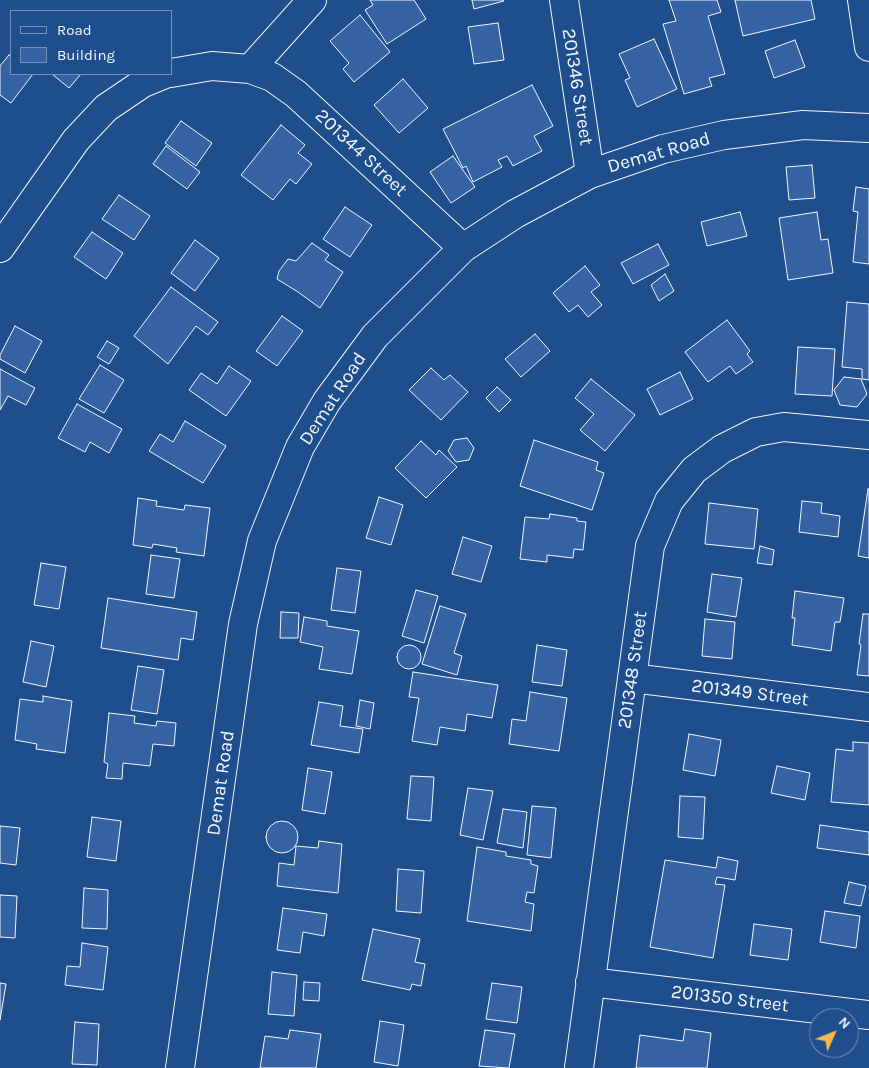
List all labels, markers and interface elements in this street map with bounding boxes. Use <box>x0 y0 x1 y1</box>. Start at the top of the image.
legend <box>10 10 172 75</box>
text: Road <box>57 21 92 39</box>
street label: 201346 Street <box>557 27 597 147</box>
text: Building <box>57 46 115 64</box>
street label: 201344 Street <box>310 105 412 201</box>
street label: Demat Road <box>605 127 713 179</box>
street label: Demat Road <box>295 348 371 450</box>
street label: 201348 Street <box>613 610 653 730</box>
street label: 201349 Street <box>690 674 810 712</box>
street label: Demat Road <box>202 729 240 837</box>
street label: 201350 Street <box>670 980 790 1018</box>
north arrow <box>809 1008 859 1058</box>
text: N <box>835 1013 854 1032</box>

